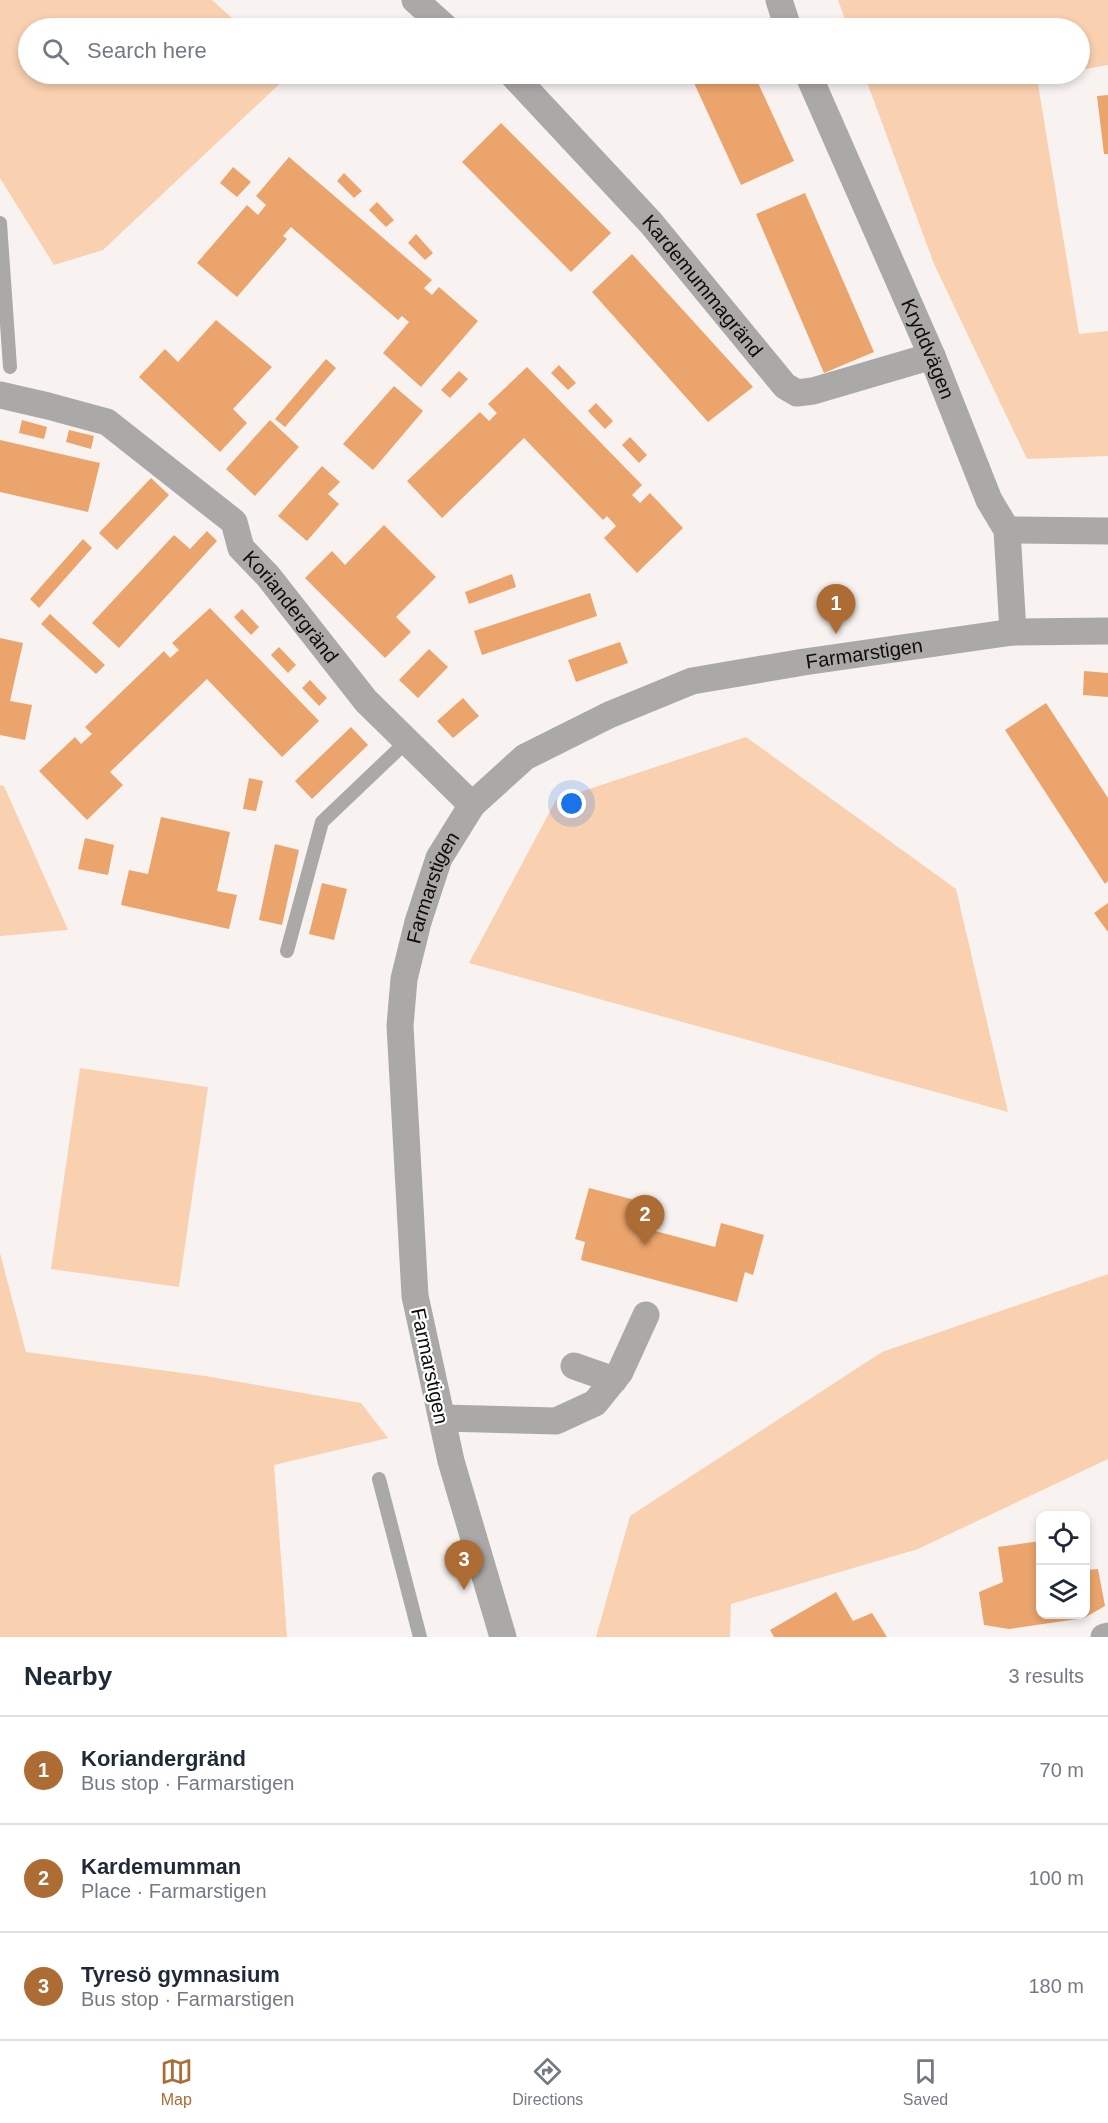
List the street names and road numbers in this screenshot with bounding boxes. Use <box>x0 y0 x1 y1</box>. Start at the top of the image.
street label: Kardemummagränd <box>638 210 767 361</box>
street label: Kryddvägen <box>897 295 959 402</box>
street label: Koriandergränd <box>239 546 343 667</box>
street label: Farmarstigen <box>804 634 924 673</box>
street label: Farmarstigen <box>402 828 464 946</box>
street label: Farmarstigen <box>407 1306 453 1426</box>

